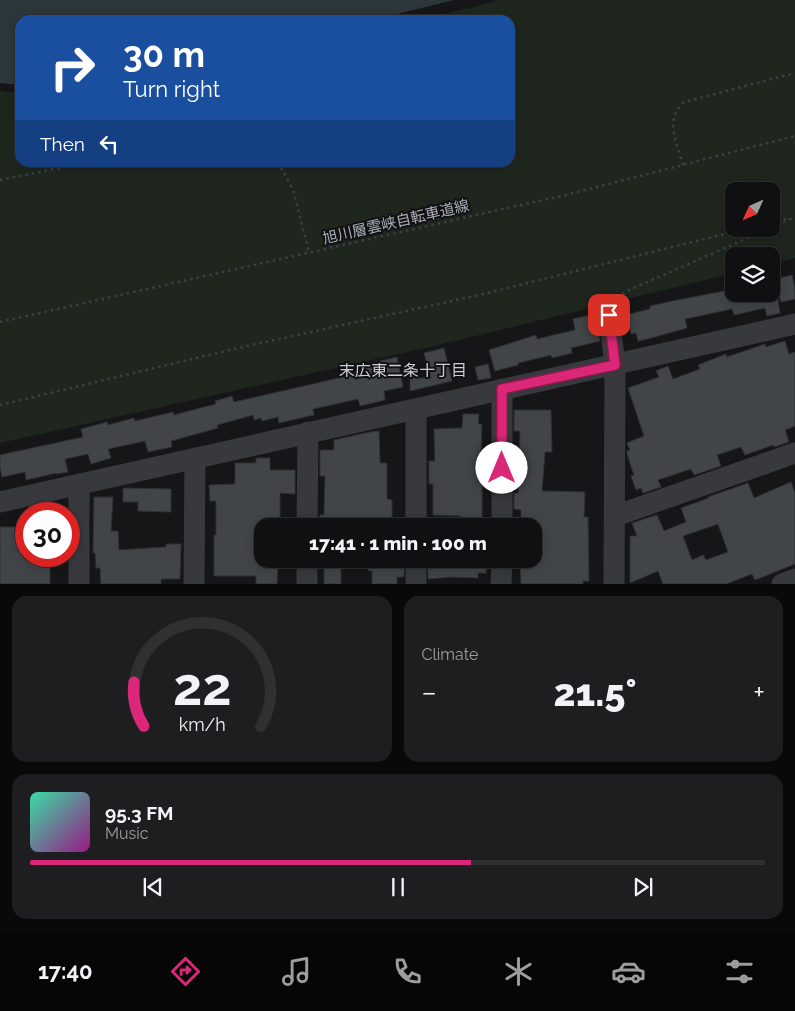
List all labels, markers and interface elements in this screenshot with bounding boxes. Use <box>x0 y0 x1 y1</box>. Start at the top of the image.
text: 30 m <box>123 34 205 75</box>
icon: right <box>40 35 105 100</box>
text: Turn right <box>123 76 220 102</box>
icon: left <box>95 130 123 158</box>
text: Then <box>40 133 85 155</box>
north arrow <box>725 182 780 238</box>
map controls <box>725 182 780 302</box>
street label: 旭川層雲峡自転車道線 <box>321 196 471 248</box>
button: layers <box>725 247 780 302</box>
pin <box>588 294 630 336</box>
icon: arrive <box>595 301 623 329</box>
district label: 末広東二条十丁目 <box>339 361 467 380</box>
position arrow <box>475 441 527 493</box>
speed limit sign: 30 <box>15 502 80 567</box>
text: 17:41 · 1 min · 100 m <box>309 532 487 554</box>
text: Climate <box>422 645 478 664</box>
text: 22 <box>172 656 231 717</box>
text: 21.5° <box>553 670 637 715</box>
text: − <box>422 676 437 709</box>
text: + <box>753 676 765 709</box>
text: km/h <box>178 714 225 735</box>
text: 95.3 FM <box>105 802 174 824</box>
text: Music <box>105 824 149 843</box>
icon: previous <box>139 873 167 901</box>
icon: pause <box>384 873 412 901</box>
icon: next <box>629 873 657 901</box>
icon: directions <box>168 954 203 989</box>
icon: music <box>279 954 314 989</box>
icon: phone <box>390 954 425 989</box>
icon: climate <box>501 954 536 989</box>
icon: car <box>611 954 646 989</box>
icon: filters <box>722 954 757 989</box>
text: 17:40 <box>38 958 93 984</box>

